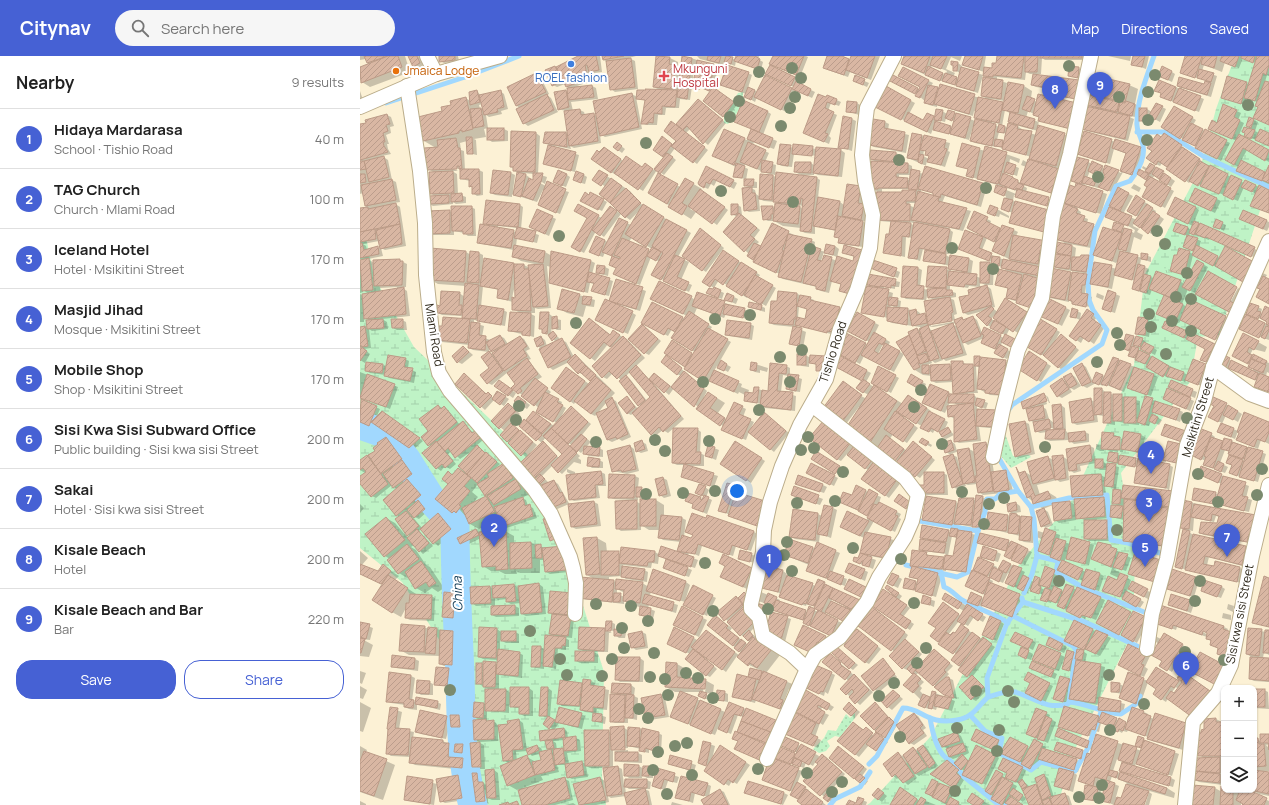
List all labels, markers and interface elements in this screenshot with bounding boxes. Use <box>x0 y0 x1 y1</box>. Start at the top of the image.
search box <box>115 10 395 46</box>
text: Citynav <box>20 15 91 41</box>
icon: search <box>129 17 151 39</box>
text: Search here <box>161 18 244 39</box>
text: Map <box>1071 19 1099 38</box>
text: Directions <box>1121 19 1188 38</box>
text: Saved <box>1210 19 1249 38</box>
marker: ROEL fashion <box>566 59 576 69</box>
place label: Mkunguni Hospital <box>673 60 727 91</box>
place label: Jmaica Lodge <box>404 62 479 79</box>
marker: Jmaica Lodge <box>391 66 401 76</box>
place label: ROEL fashion <box>535 69 607 86</box>
marker: Mkunguni Hospital <box>658 70 670 82</box>
text: Nearby <box>16 71 74 94</box>
pin: 9 <box>1087 72 1113 105</box>
text: 9 results <box>292 73 344 91</box>
pin: 8 <box>1042 76 1068 109</box>
text: Hidaya Mardarasa <box>54 119 183 140</box>
text: 1 <box>26 130 32 148</box>
text: 40 m <box>315 130 344 148</box>
text: School · Tishio Road <box>54 140 173 158</box>
text: TAG Church <box>54 179 140 200</box>
text: 2 <box>25 190 33 208</box>
text: 100 m <box>309 190 344 208</box>
text: Church · Mlami Road <box>54 200 175 218</box>
text: Iceland Hotel <box>54 239 149 260</box>
text: 3 <box>25 250 33 268</box>
text: 170 m <box>311 250 344 268</box>
text: Hotel · Msikitini Street <box>54 260 184 278</box>
text: Masjid Jihad <box>54 299 143 320</box>
street label: Mlami Road <box>421 302 448 368</box>
text: 4 <box>25 310 33 328</box>
text: 170 m <box>311 310 344 328</box>
street label: Tishio Road <box>815 319 851 385</box>
text: Mosque · Msikitini Street <box>54 320 201 338</box>
text: Mobile Shop <box>54 359 144 380</box>
text: 5 <box>25 370 33 388</box>
text: 170 m <box>311 370 344 388</box>
street label: Msikitini Street <box>1177 374 1218 459</box>
text: Shop · Msikitini Street <box>54 380 183 398</box>
text: Sisi Kwa Sisi Subward Office <box>54 419 256 440</box>
text: 6 <box>25 430 33 448</box>
text: 200 m <box>307 430 344 448</box>
text: Public building · Sisi kwa sisi Street <box>54 440 259 458</box>
pin: 4 <box>1138 441 1164 474</box>
text: Sakai <box>54 479 93 500</box>
your location <box>727 481 747 501</box>
pin: 3 <box>1136 489 1162 522</box>
text: 7 <box>26 490 32 508</box>
text: 200 m <box>307 490 344 508</box>
text: Hotel · Sisi kwa sisi Street <box>54 500 204 518</box>
pin: 2 <box>481 514 507 547</box>
pin: 7 <box>1214 524 1240 557</box>
pin: 5 <box>1132 534 1158 567</box>
text: Kisale Beach <box>54 539 146 560</box>
pin: 1 <box>756 545 782 578</box>
text: 8 <box>25 550 33 568</box>
text: 200 m <box>307 550 344 568</box>
text: Hotel <box>54 560 86 578</box>
street label: Sisi kwa sisi Street <box>1221 562 1258 665</box>
water label: China <box>447 575 467 612</box>
text: Kisale Beach and Bar <box>54 599 203 620</box>
text: 9 <box>25 610 33 628</box>
text: 220 m <box>308 610 344 628</box>
text: Bar <box>54 620 74 638</box>
pin: 6 <box>1173 652 1199 685</box>
button: Save <box>16 660 176 699</box>
button: Share <box>184 660 344 699</box>
map controls <box>1221 685 1257 793</box>
button: + <box>1221 685 1257 721</box>
button: − <box>1221 721 1257 757</box>
button: layers <box>1221 757 1257 793</box>

